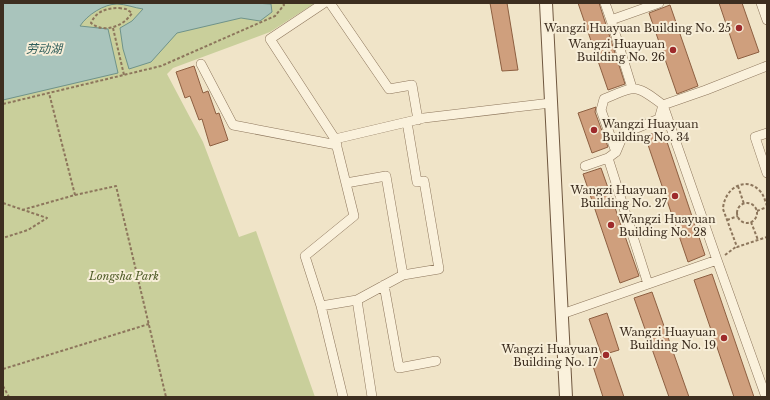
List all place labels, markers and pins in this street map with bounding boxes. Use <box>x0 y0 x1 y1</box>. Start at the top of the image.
place label: Wangzi Huayuan Building No. 25 <box>543 21 731 35</box>
marker: Wangzi Huayuan Building No. 25 <box>734 23 744 33</box>
place label: Wangzi Huayuan Building No. 26 <box>567 37 665 64</box>
marker: Wangzi Huayuan Building No. 26 <box>668 45 678 55</box>
place label: Wangzi Huayuan Building No. 34 <box>601 117 699 144</box>
marker: Wangzi Huayuan Building No. 34 <box>589 125 599 135</box>
place label: Wangzi Huayuan Building No. 27 <box>569 183 667 210</box>
marker: Wangzi Huayuan Building No. 27 <box>670 191 680 201</box>
place label: Wangzi Huayuan Building No. 28 <box>618 212 716 239</box>
marker: Wangzi Huayuan Building No. 28 <box>606 220 616 230</box>
place label: Wangzi Huayuan Building No. 19 <box>618 325 716 352</box>
marker: Wangzi Huayuan Building No. 19 <box>719 333 729 343</box>
place label: Wangzi Huayuan Building No. 17 <box>500 342 598 369</box>
marker: Wangzi Huayuan Building No. 17 <box>601 350 611 360</box>

